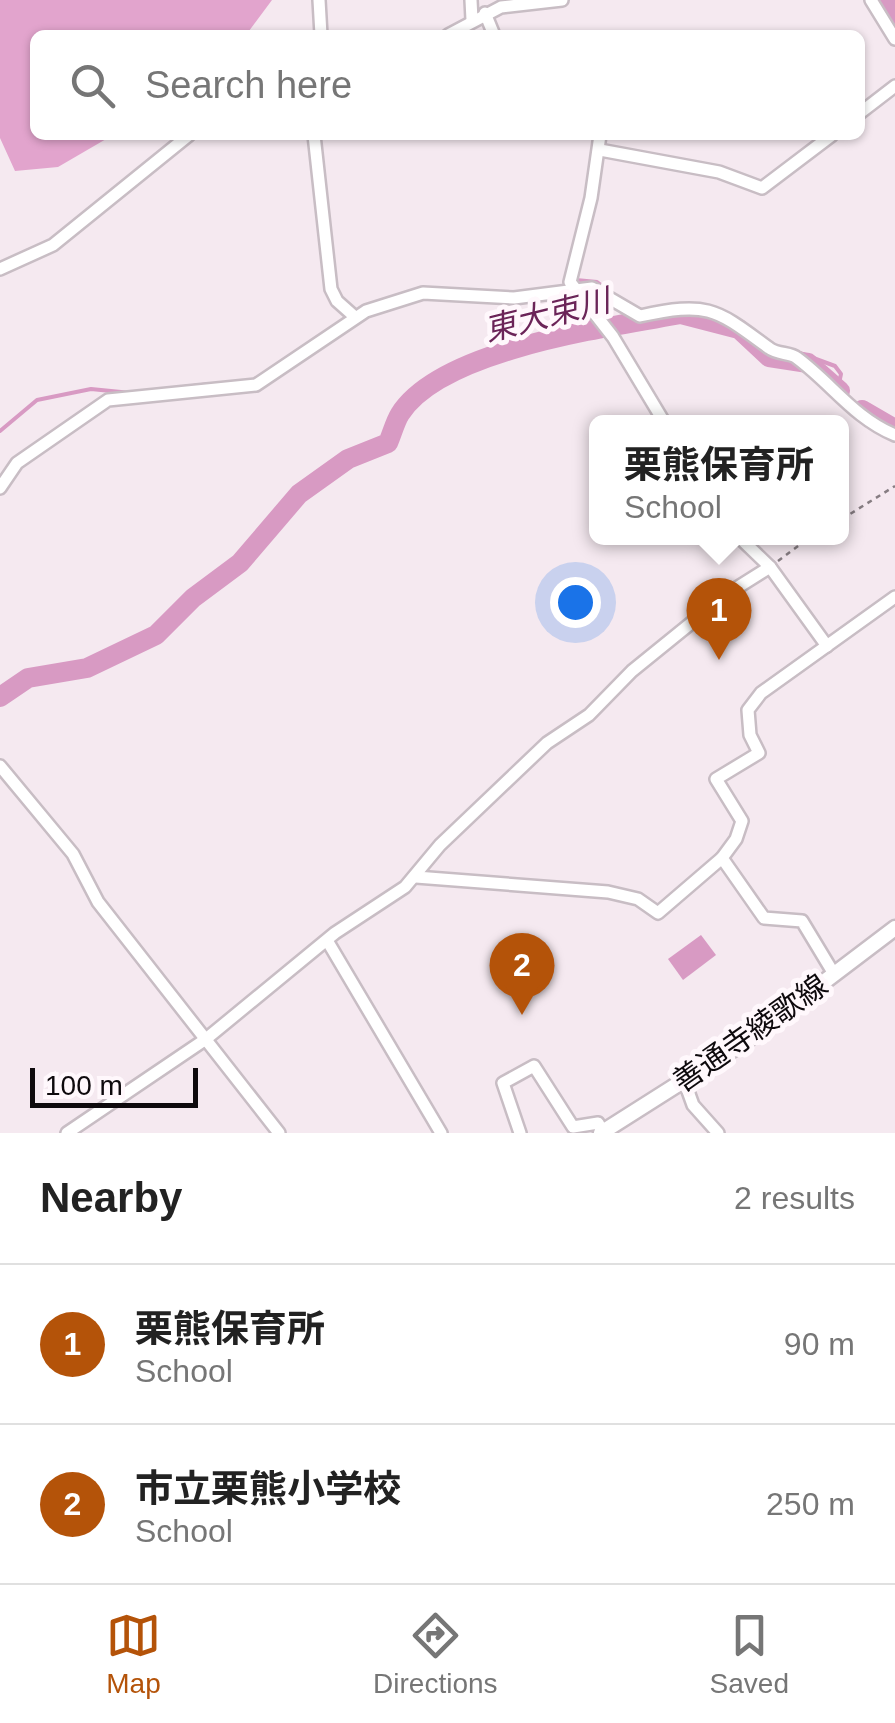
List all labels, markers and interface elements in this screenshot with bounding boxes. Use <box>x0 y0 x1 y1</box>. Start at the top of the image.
search box <box>30 30 865 140</box>
icon: search <box>65 58 120 113</box>
text: Search here <box>145 64 352 106</box>
water label: 東大束川 <box>481 281 616 348</box>
popup <box>589 415 849 545</box>
text: 栗熊保育所 <box>624 444 814 486</box>
text: School <box>624 489 722 525</box>
your location <box>550 577 601 628</box>
pin: 1 <box>686 578 752 660</box>
pin: 2 <box>490 932 554 1015</box>
street label: 善通寺綾歌線 <box>667 968 833 1098</box>
scale bar <box>30 1063 198 1108</box>
text: 100 m <box>45 1070 123 1101</box>
text: Nearby <box>40 1174 182 1221</box>
text: 2 results <box>734 1180 855 1216</box>
text: 栗熊保育所 <box>135 1308 325 1350</box>
text: 1 <box>64 1326 81 1362</box>
text: 90 m <box>784 1326 855 1362</box>
text: School <box>135 1353 233 1389</box>
text: 市立栗熊小学校 <box>135 1468 401 1510</box>
text: 2 <box>64 1486 81 1522</box>
text: 250 m <box>766 1486 855 1522</box>
text: School <box>135 1513 233 1549</box>
tab: Map <box>106 1608 161 1700</box>
tab: Directions <box>373 1608 498 1700</box>
tab: Saved <box>710 1608 789 1700</box>

